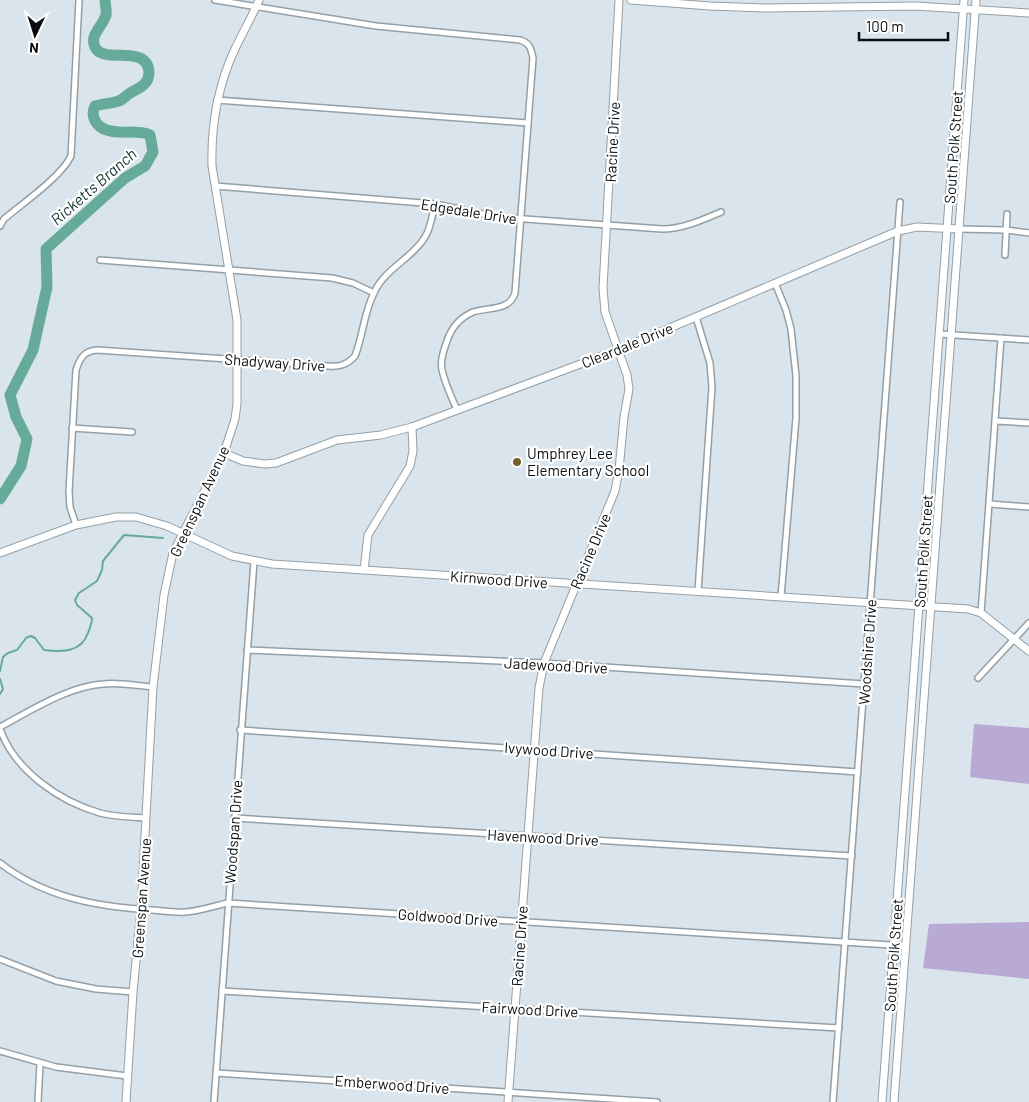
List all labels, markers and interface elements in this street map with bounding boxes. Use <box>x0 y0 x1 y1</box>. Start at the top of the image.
north arrow <box>10 10 60 60</box>
scale bar <box>859 10 948 42</box>
text: 100 m <box>866 17 904 35</box>
text: N <box>29 40 39 57</box>
street label: South Polk Street <box>940 90 966 204</box>
street label: Racine Drive <box>601 101 623 183</box>
water label: Ricketts Branch <box>46 144 140 228</box>
street label: Edgedale Drive <box>420 195 518 227</box>
street label: Cleardale Drive <box>579 318 675 372</box>
street label: Shadyway Drive <box>224 349 326 375</box>
street label: Greenspan Avenue <box>165 443 233 559</box>
place label: Umphrey Lee Elementary School <box>527 444 649 479</box>
marker: Umphrey Lee Elementary School <box>511 456 523 468</box>
street label: South Polk Street <box>910 494 936 608</box>
street label: Racine Drive <box>566 510 614 592</box>
street label: Kirnwood Drive <box>450 567 548 591</box>
street label: Woodshire Drive <box>854 599 880 705</box>
street label: Jadewood Drive <box>504 653 608 677</box>
street label: Ivywood Drive <box>504 738 594 762</box>
street label: Woodspan Drive <box>220 779 246 885</box>
street label: Havenwood Drive <box>487 825 599 849</box>
street label: Greenspan Avenue <box>128 837 154 959</box>
street label: South Polk Street <box>880 898 906 1012</box>
street label: Goldwood Drive <box>397 905 499 929</box>
street label: Racine Drive <box>507 905 531 987</box>
street label: Fairwood Drive <box>481 997 579 1021</box>
street label: Emberwood Drive <box>334 1071 450 1097</box>

